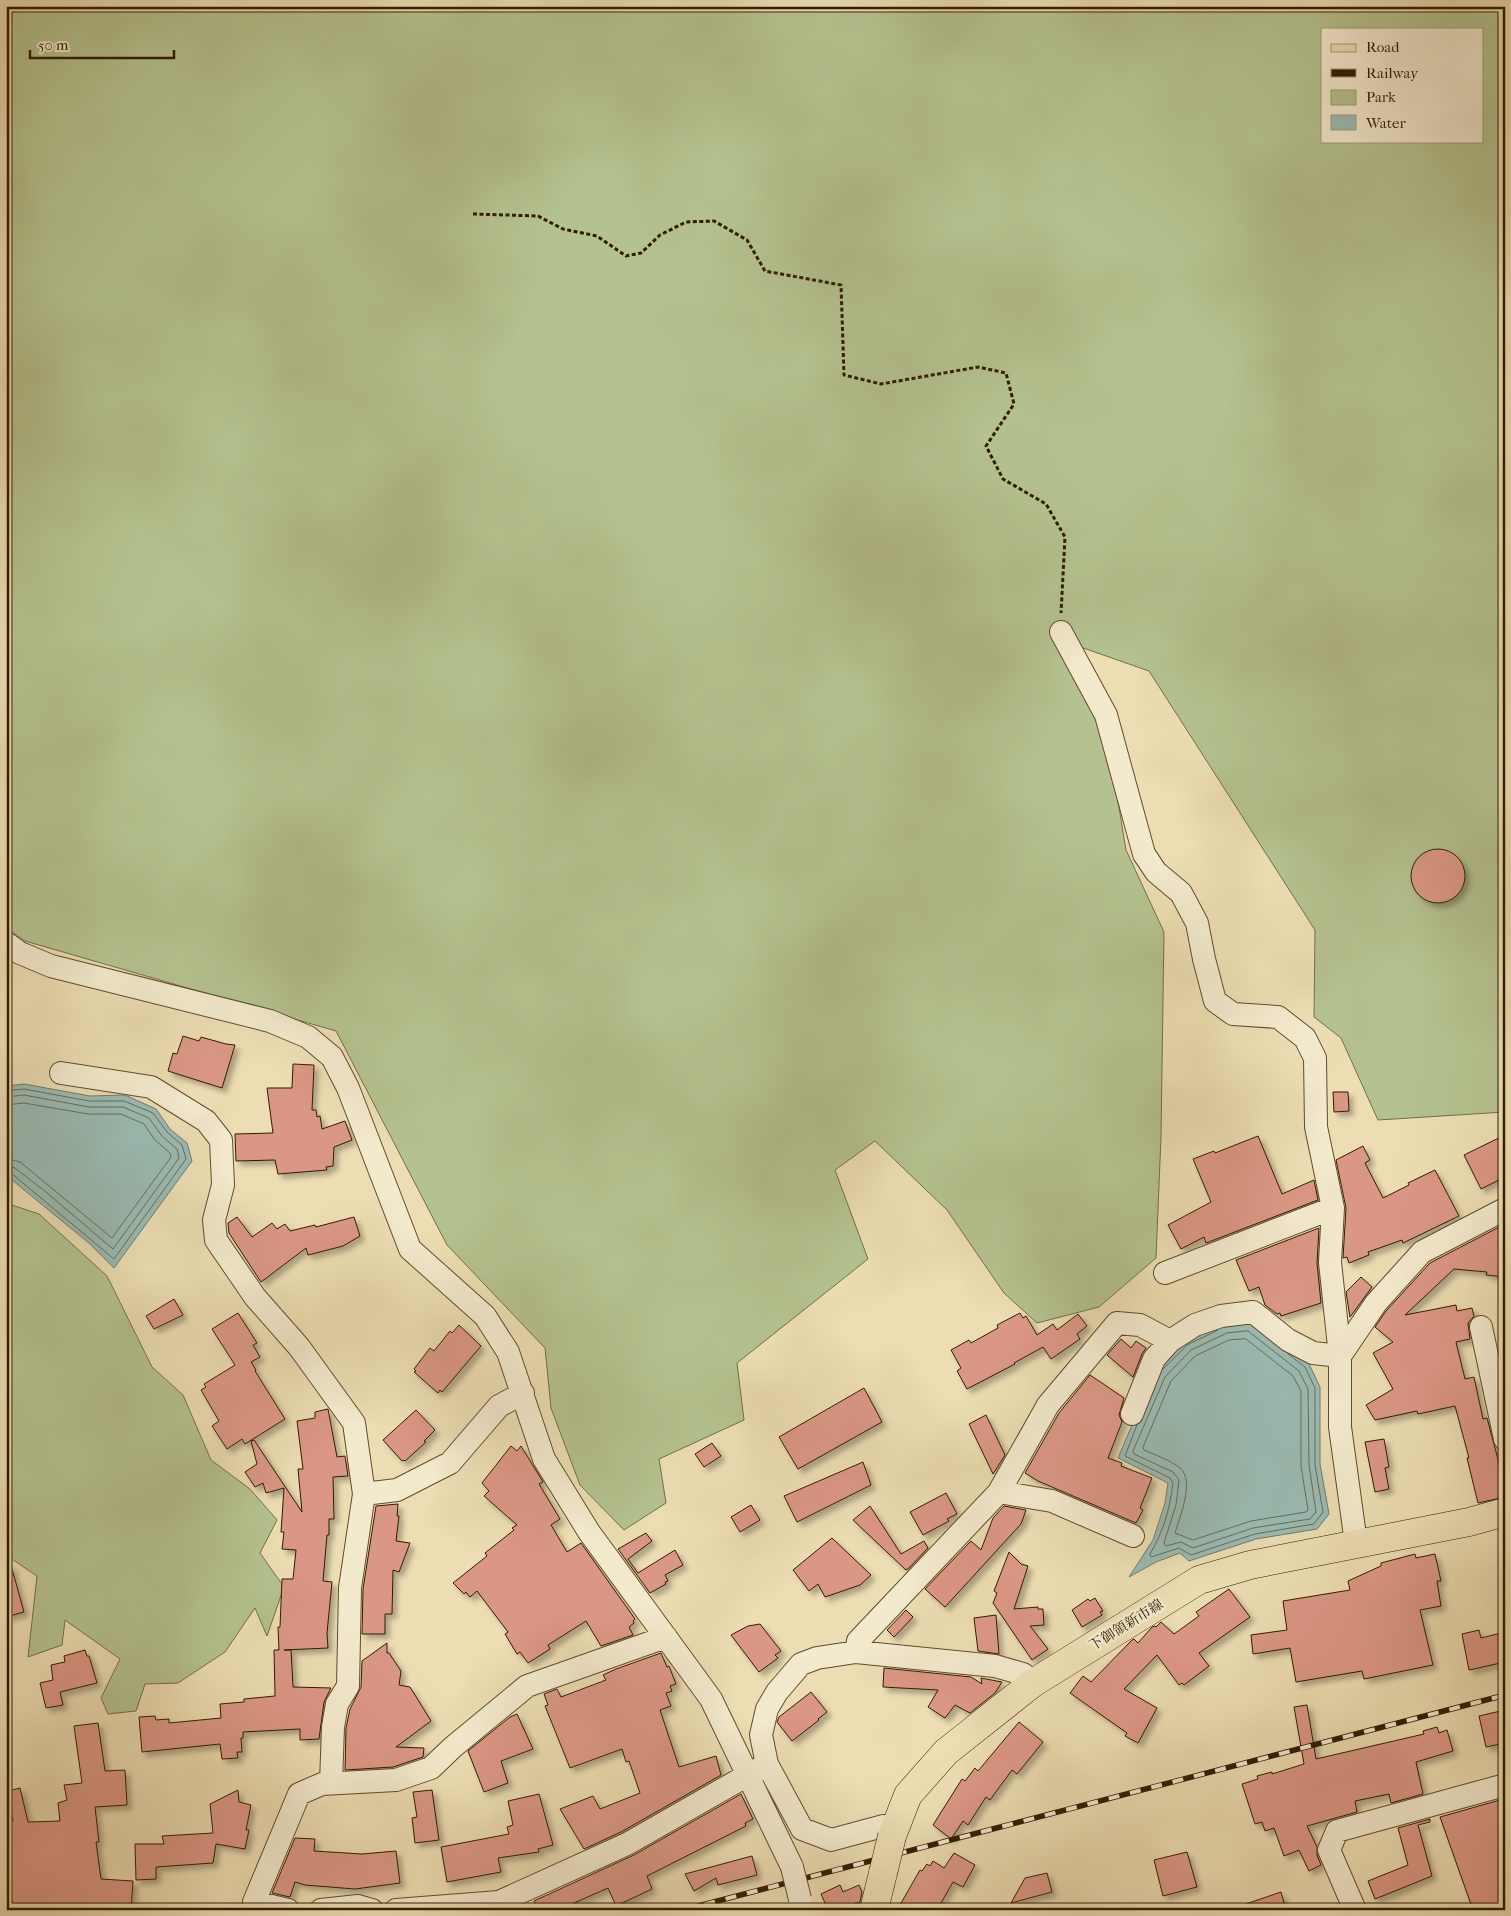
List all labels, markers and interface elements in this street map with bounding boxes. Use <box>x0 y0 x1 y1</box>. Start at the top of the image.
scale bar <box>30 28 174 60</box>
legend <box>1321 28 1484 142</box>
text: 50 m <box>38 36 69 54</box>
text: Road <box>1366 38 1400 56</box>
text: Railway <box>1366 64 1419 82</box>
text: Park <box>1366 88 1396 106</box>
text: Water <box>1365 114 1406 132</box>
street label: 下御領新市線 <box>1086 1596 1166 1654</box>

